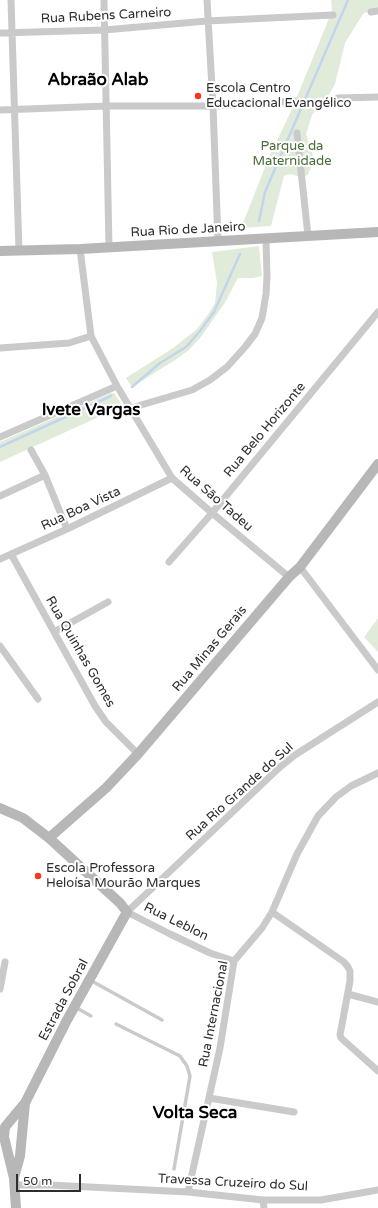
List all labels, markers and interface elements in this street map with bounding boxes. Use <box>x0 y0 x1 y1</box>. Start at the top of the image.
street label: Rua Rubens Carneiro <box>40 5 172 27</box>
district label: Abraão Alab <box>48 71 148 91</box>
place label: Escola Centro Educacional Evangélico <box>206 81 351 112</box>
marker: Escola Centro Educacional Evangélico <box>193 91 203 101</box>
park label: Parque da Maternidade <box>252 139 332 170</box>
street label: Rua Rio de Janeiro <box>130 219 246 241</box>
street label: Rua Belo Horizonte <box>221 379 309 481</box>
district label: Ivete Vargas <box>42 401 140 421</box>
street label: Rua São Tadeu <box>176 463 256 535</box>
street label: Rua Boa Vista <box>39 484 123 534</box>
street label: Rua Quinhas Gomes <box>42 594 118 710</box>
street label: Rua Minas Gerais <box>170 603 250 695</box>
street label: Rua Rio Grande do Sul <box>183 740 297 844</box>
place label: Escola Professora Heloísa Mourão Marques <box>46 861 200 892</box>
marker: Escola Professora Heloísa Mourão Marques <box>33 871 43 881</box>
street label: Rua Leblon <box>141 900 211 944</box>
street label: Estrada Sobral <box>36 957 92 1043</box>
street label: Rua Internacional <box>196 959 232 1069</box>
district label: Volta Seca <box>153 1104 237 1124</box>
scale bar <box>18 1166 83 1192</box>
street label: Travessa Cruzeiro do Sul <box>158 1171 308 1195</box>
text: 50 m <box>23 1174 52 1188</box>

